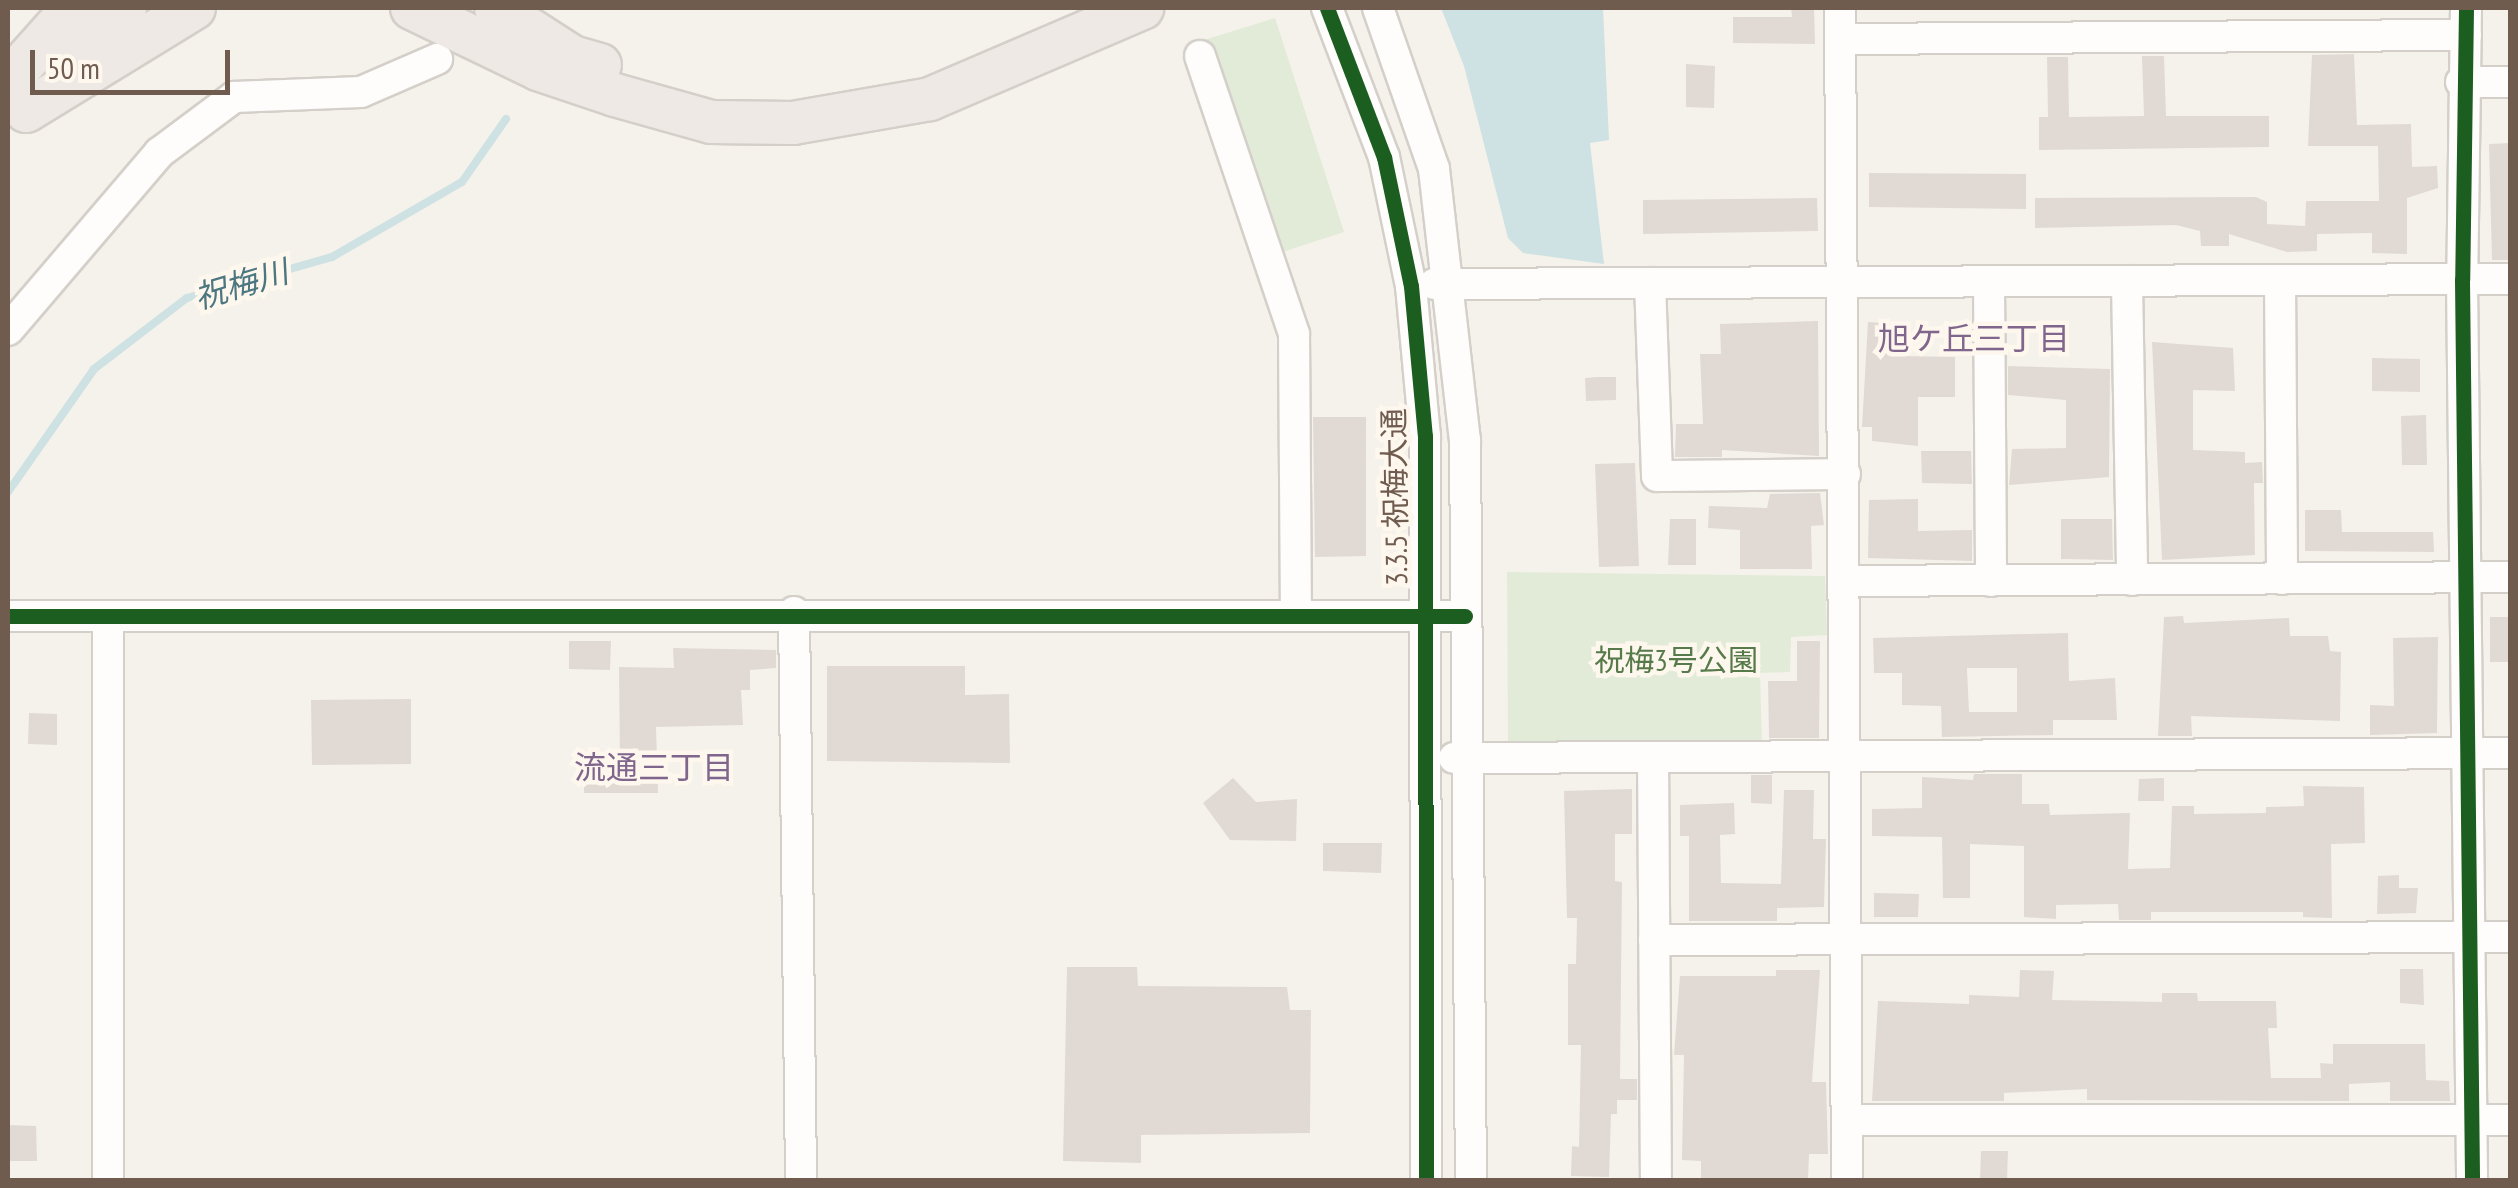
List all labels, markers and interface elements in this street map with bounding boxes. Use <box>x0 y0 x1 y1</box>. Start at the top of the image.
scale bar <box>35 30 235 92</box>
text: 50 m <box>47 48 100 87</box>
water label: 祝梅川 <box>189 252 293 316</box>
district label: 旭ケ丘三丁目 <box>1878 319 2070 357</box>
street label: 3.3.5 祝梅大通 <box>1375 408 1415 586</box>
park label: 祝梅3号公園 <box>1594 642 1758 678</box>
district label: 流通三丁目 <box>574 748 734 786</box>

